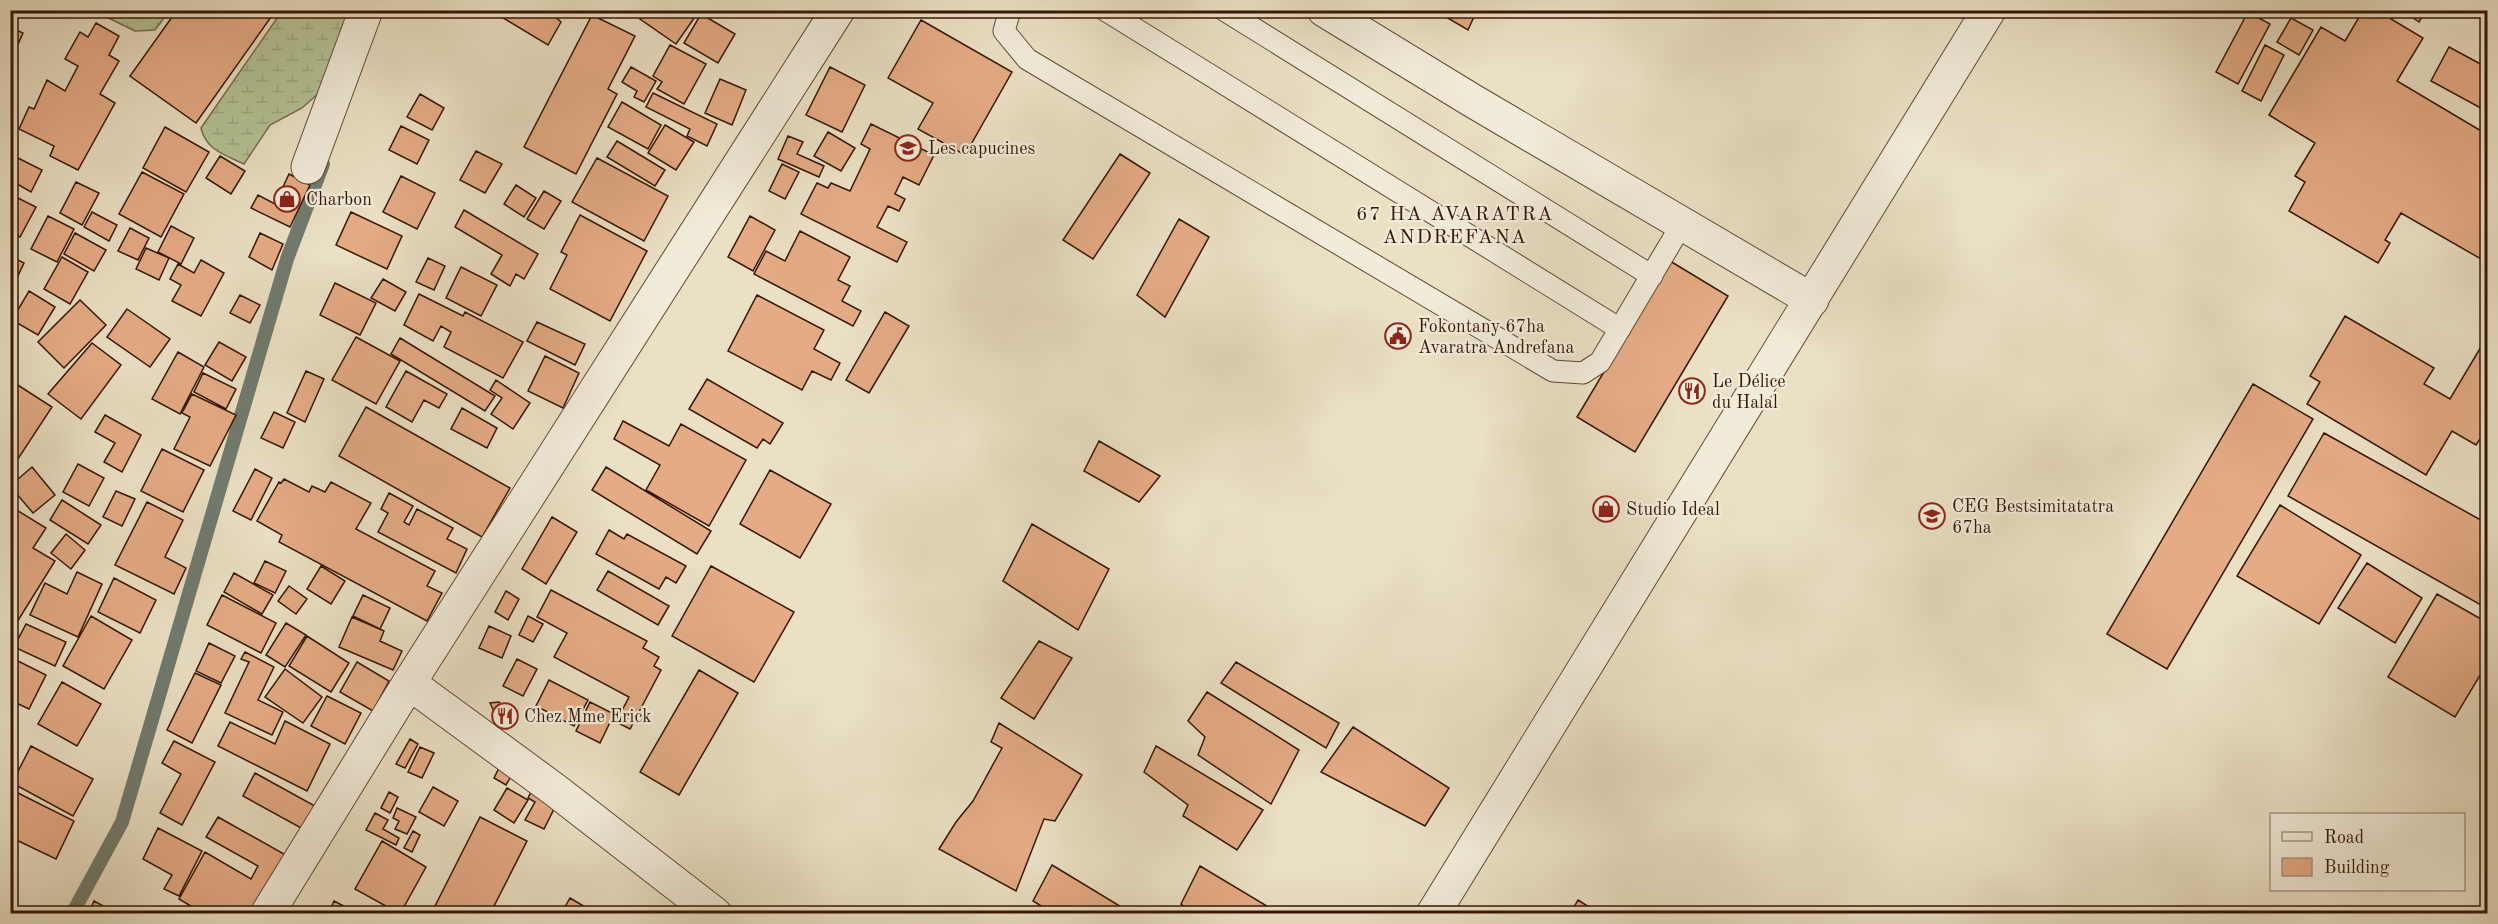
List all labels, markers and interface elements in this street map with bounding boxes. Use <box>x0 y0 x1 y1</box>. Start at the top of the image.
school or university icon: Les capucines <box>893 133 923 163</box>
place label: Les capucines <box>928 140 1036 158</box>
shop icon: Charbon <box>272 184 302 214</box>
place label: Charbon <box>306 191 372 209</box>
district label: 67 HA AVARATRA ANDREFANA <box>1356 205 1554 248</box>
place label: Fokontany 67ha Avaratra Andrefana <box>1418 318 1574 357</box>
public building icon: Fokontany 67ha Avaratra Andrefana <box>1383 321 1413 351</box>
place label: Le Délice du Halal <box>1712 373 1786 412</box>
restaurant icon: Le Délice du Halal <box>1677 376 1707 406</box>
shop icon: Studio Ideal <box>1591 494 1621 524</box>
place label: CEG Bestsimitatatra 67ha <box>1952 498 2114 537</box>
place label: Studio Ideal <box>1626 501 1720 519</box>
school or university icon: CEG Bestsimitatatra 67ha <box>1917 501 1947 531</box>
restaurant icon: Chez Mme Erick <box>490 701 520 731</box>
place label: Chez Mme Erick <box>524 708 652 726</box>
legend <box>2270 813 2465 891</box>
text: Road <box>2324 829 2364 847</box>
text: Building <box>2324 859 2390 877</box>

